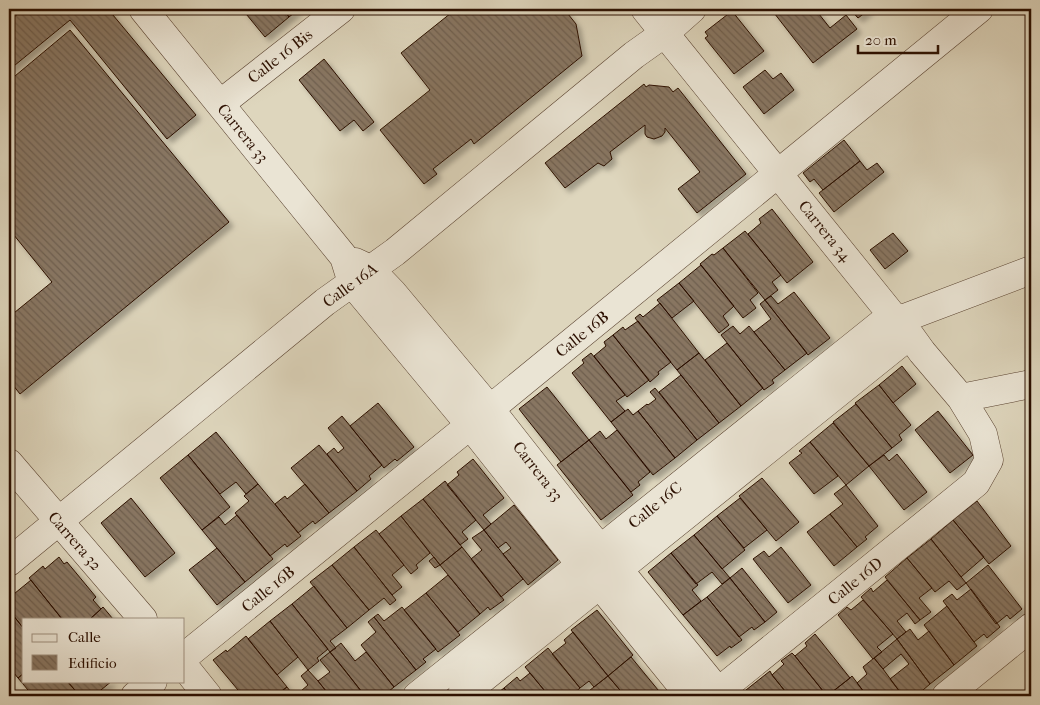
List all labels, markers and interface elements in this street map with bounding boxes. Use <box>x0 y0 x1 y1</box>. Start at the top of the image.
scale bar <box>858 22 938 54</box>
street label: Calle 16 Bis <box>244 25 316 87</box>
text: 20 m <box>865 31 897 49</box>
street label: Carrera 33 <box>213 100 273 166</box>
street label: Carrera 34 <box>795 197 856 266</box>
street label: Calle 16A <box>319 258 382 311</box>
street label: Calle 16B <box>552 307 612 361</box>
street label: Carrera 33 <box>509 437 567 505</box>
street label: Calle 16C <box>624 478 686 532</box>
street label: Carrera 32 <box>44 508 106 574</box>
street label: Calle 16D <box>824 553 886 609</box>
street label: Calle 16B <box>238 562 298 616</box>
legend <box>22 618 185 682</box>
text: Calle <box>68 628 101 646</box>
text: Edificio <box>68 654 117 672</box>

